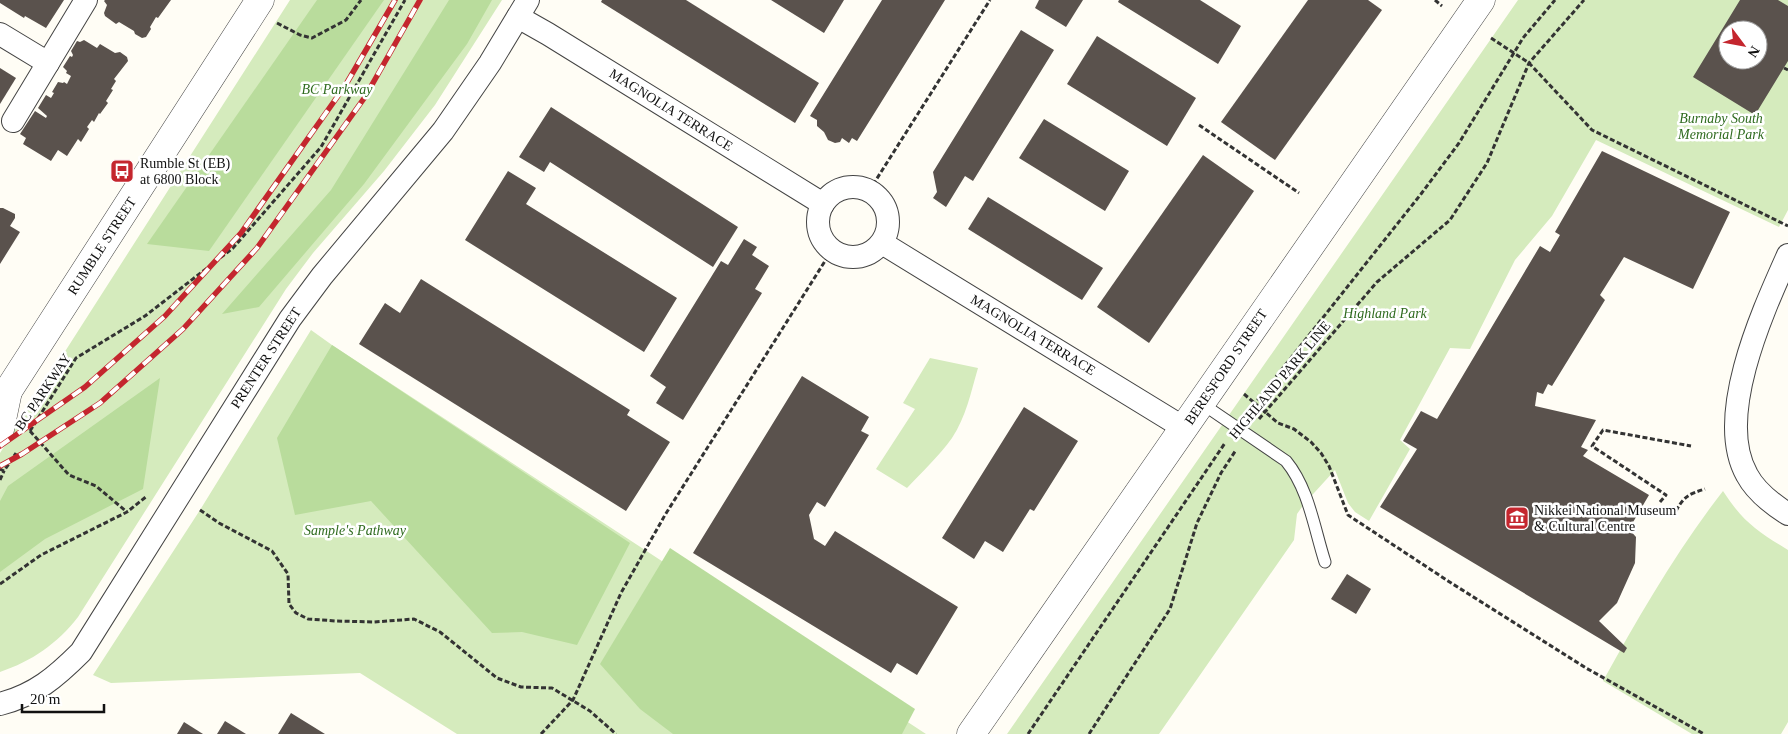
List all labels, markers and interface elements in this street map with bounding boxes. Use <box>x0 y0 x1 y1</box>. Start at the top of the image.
north arrow <box>1718 20 1768 70</box>
text: N <box>1745 43 1763 60</box>
street label: MAGNOLIA TERRACE <box>607 66 735 154</box>
park label: BC Parkway <box>301 82 373 97</box>
park label: Burnaby South Memorial Park <box>1677 111 1765 142</box>
place label: Rumble St (EB) at 6800 Block <box>140 156 231 187</box>
bus stop icon: Rumble St (EB) at 6800 Block <box>109 158 135 184</box>
street label: RUMBLE STREET <box>65 194 139 298</box>
street label: MAGNOLIA TERRACE <box>968 292 1098 378</box>
street label: PRENTER STREET <box>228 304 304 411</box>
street label: BERESFORD STREET <box>1182 306 1270 427</box>
park label: Highland Park <box>1342 306 1428 321</box>
street label: HIGHLAND PARK LINE <box>1226 318 1334 442</box>
street label: BC PARKWAY <box>12 351 74 433</box>
place label: Nikkei National Museum & Cultural Centre <box>1534 503 1676 534</box>
museum icon: Nikkei National Museum & Cultural Centre <box>1504 505 1530 531</box>
park label: Sample's Pathway <box>304 523 407 538</box>
scale bar <box>22 682 105 714</box>
text: 20 m <box>30 691 61 707</box>

